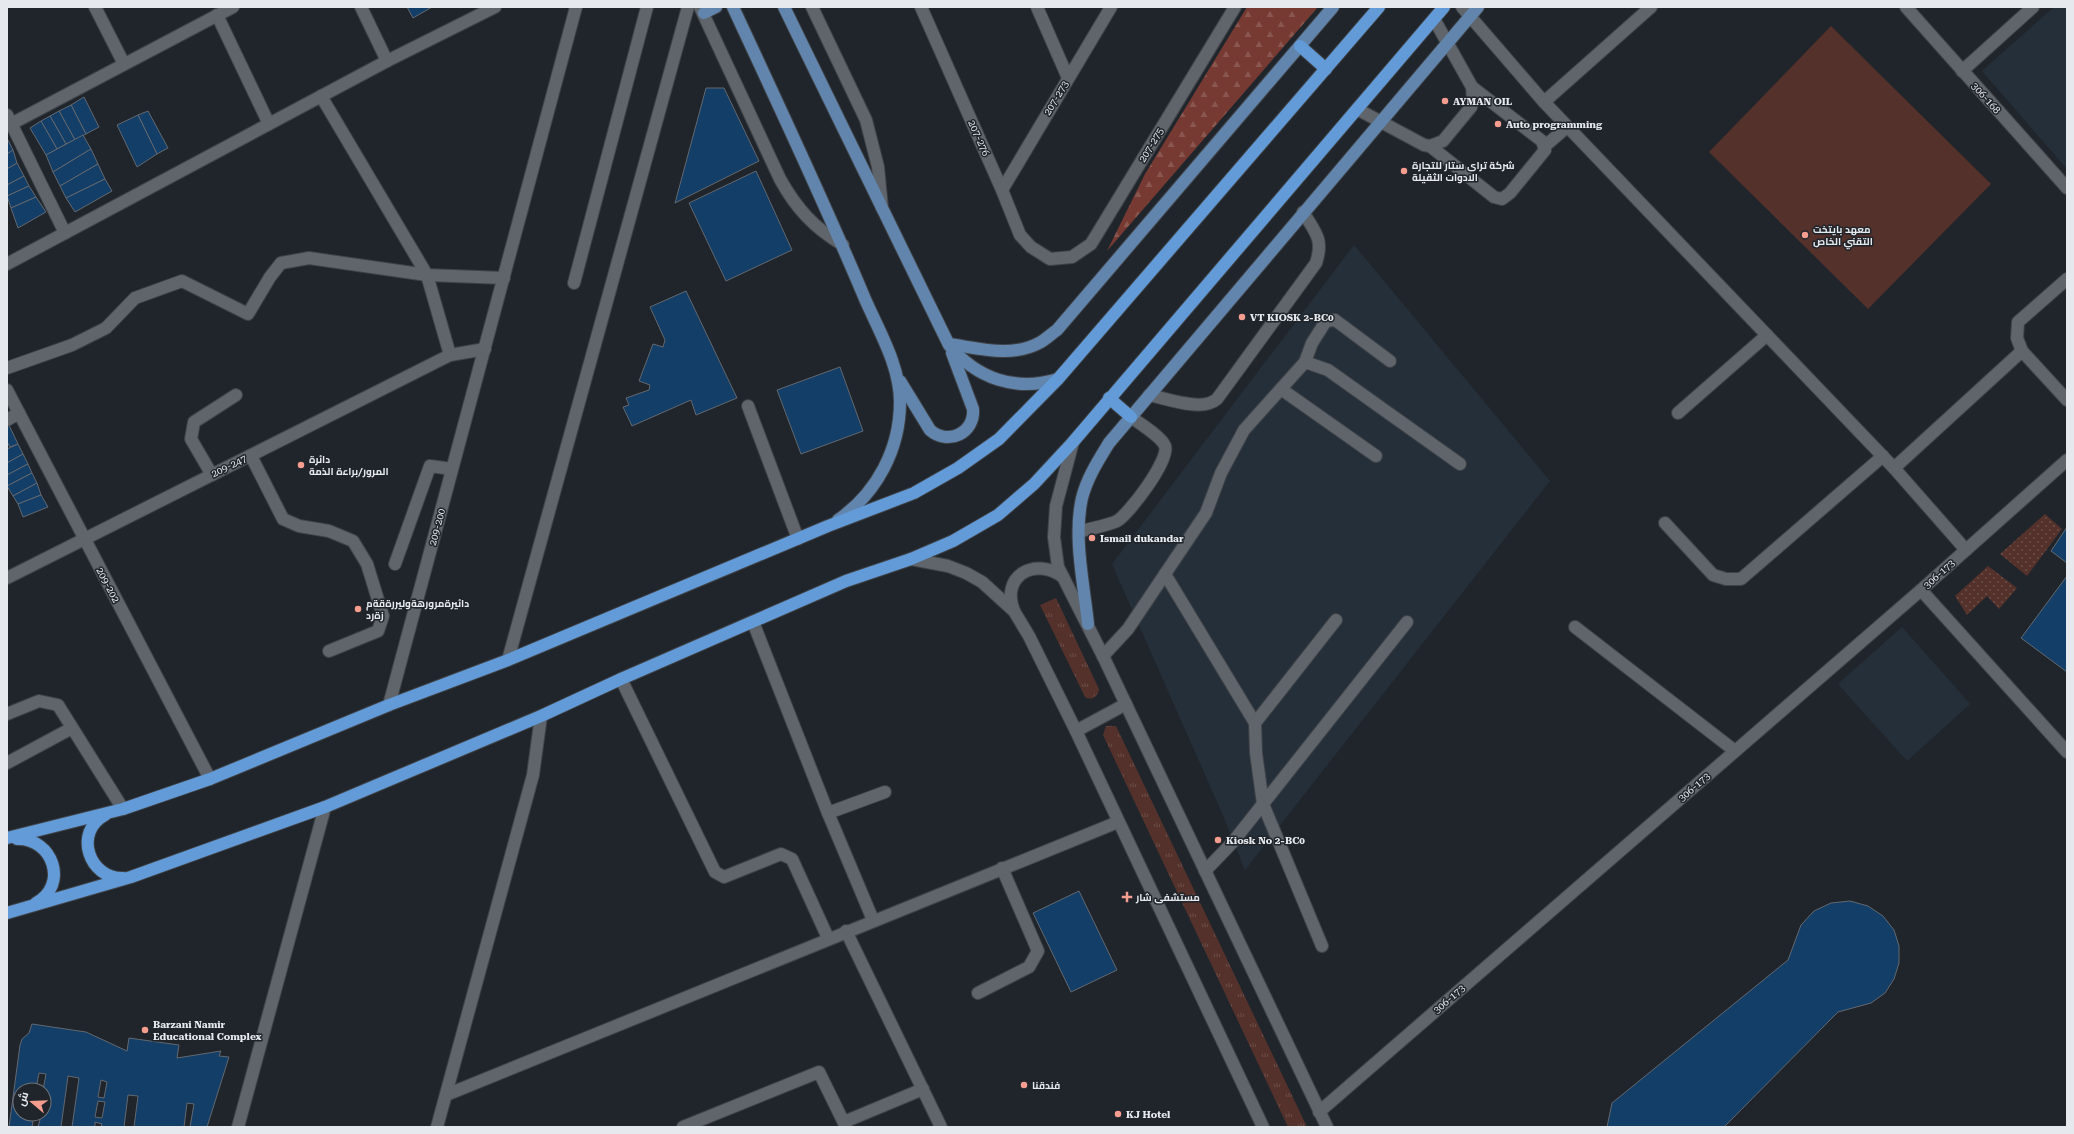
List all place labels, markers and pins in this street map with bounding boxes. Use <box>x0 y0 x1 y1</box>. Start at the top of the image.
marker: AYMAN OIL <box>1440 96 1450 106</box>
place label: AYMAN OIL <box>1453 96 1513 107</box>
marker: Auto programming <box>1493 119 1503 129</box>
place label: Auto programming <box>1506 119 1603 130</box>
place label: شركة ترای ستار للتجارة الادوات الثقيلة <box>1412 160 1515 184</box>
marker: شركة ترای ستار للتجارة الادوات الثقيلة <box>1399 166 1409 176</box>
place label: معهد بايتخت التقني الخاص <box>1813 224 1873 250</box>
marker: معهد بايتخت التقني الخاص <box>1800 230 1810 240</box>
marker: VT KIOSK 2-BC0 <box>1237 312 1247 322</box>
place label: VT KIOSK 2-BC0 <box>1250 312 1334 323</box>
place label: دائرة المرور/براءة الذمة <box>309 454 389 478</box>
marker: دائرة المرور/براءة الذمة <box>296 460 306 470</box>
marker: Ismail dukandar <box>1087 533 1097 543</box>
place label: Ismail dukandar <box>1100 533 1184 544</box>
place label: دائيرةمرورهةوليررةقةم زةرد <box>366 598 469 622</box>
marker: دائيرةمرورهةوليررةقةم زةرد <box>353 604 363 614</box>
marker: Kiosk No 2-BC0 <box>1213 835 1223 845</box>
place label: Kiosk No 2-BC0 <box>1226 835 1305 846</box>
marker: مستشفى شار <box>1121 891 1133 903</box>
place label: مستشفى شار <box>1135 892 1200 904</box>
place label: Barzani Namir Educational Complex <box>153 1019 262 1042</box>
marker: Barzani Namir Educational Complex <box>140 1025 150 1035</box>
marker: فندقنا <box>1019 1080 1029 1090</box>
place label: فندقنا <box>1032 1080 1060 1091</box>
marker: KJ Hotel <box>1113 1109 1123 1119</box>
place label: KJ Hotel <box>1126 1109 1171 1120</box>

